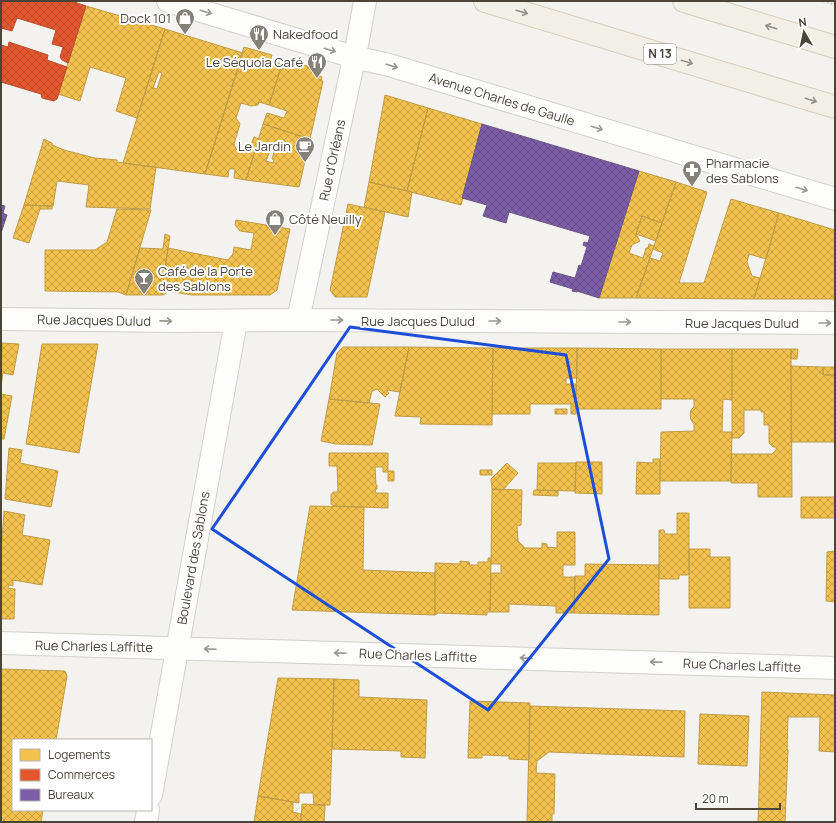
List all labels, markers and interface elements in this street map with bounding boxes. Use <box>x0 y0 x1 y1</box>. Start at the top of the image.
shop icon: Dock 101 <box>174 7 196 35</box>
place label: Dock 101 <box>120 9 171 27</box>
one-way arrow <box>199 9 212 16</box>
one-way arrow <box>516 9 529 16</box>
north arrow <box>784 12 824 52</box>
text: N <box>797 14 808 30</box>
restaurant icon: Nakedfood <box>248 23 270 51</box>
one-way arrow <box>765 23 778 30</box>
place label: Nakedfood <box>273 25 338 43</box>
road number: N 13 <box>644 44 676 64</box>
one-way arrow <box>323 47 336 54</box>
restaurant icon: Le Séquoia Café <box>306 51 328 79</box>
place label: Le Séquoia Café <box>206 53 303 71</box>
one-way arrow <box>680 59 693 66</box>
one-way arrow <box>385 63 398 70</box>
street label: Avenue Charles de Gaulle <box>427 68 578 130</box>
one-way arrow <box>805 97 818 104</box>
street label: Rue d'Orléans <box>315 117 349 202</box>
one-way arrow <box>590 125 603 132</box>
cafe icon: Le Jardin <box>294 135 316 163</box>
place label: Le Jardin <box>238 137 291 155</box>
place label: Pharmacie des Sablons <box>706 154 779 187</box>
pharmacy icon: Pharmacie des Sablons <box>681 159 703 187</box>
one-way arrow <box>795 186 808 193</box>
shop icon: Côté Neuilly <box>264 208 286 236</box>
place label: Côté Neuilly <box>289 210 362 228</box>
place label: Café de la Porte des Sablons <box>158 262 253 295</box>
bar icon: Café de la Porte des Sablons <box>133 267 155 295</box>
street label: Rue Jacques Dulud <box>37 310 151 330</box>
street label: Rue Jacques Dulud <box>361 312 475 330</box>
street label: Rue Jacques Dulud <box>685 314 799 332</box>
one-way arrow <box>330 316 343 324</box>
one-way arrow <box>159 317 172 325</box>
one-way arrow <box>488 317 501 325</box>
one-way arrow <box>618 318 631 326</box>
one-way arrow <box>818 319 831 327</box>
street label: Boulevard des Sablons <box>172 490 214 626</box>
street label: Rue Charles Laffitte <box>35 636 154 656</box>
street label: Rue Charles Laffitte <box>359 644 478 666</box>
one-way arrow <box>204 646 217 653</box>
one-way arrow <box>334 649 347 657</box>
street label: Rue Charles Laffitte <box>683 654 802 676</box>
one-way arrow <box>520 655 533 662</box>
one-way arrow <box>650 658 663 666</box>
legend <box>12 739 152 811</box>
text: Logements <box>48 746 110 763</box>
text: Commerces <box>48 766 115 783</box>
scale bar <box>696 785 780 811</box>
text: Bureaux <box>48 786 94 803</box>
text: 20 m <box>702 790 729 807</box>

